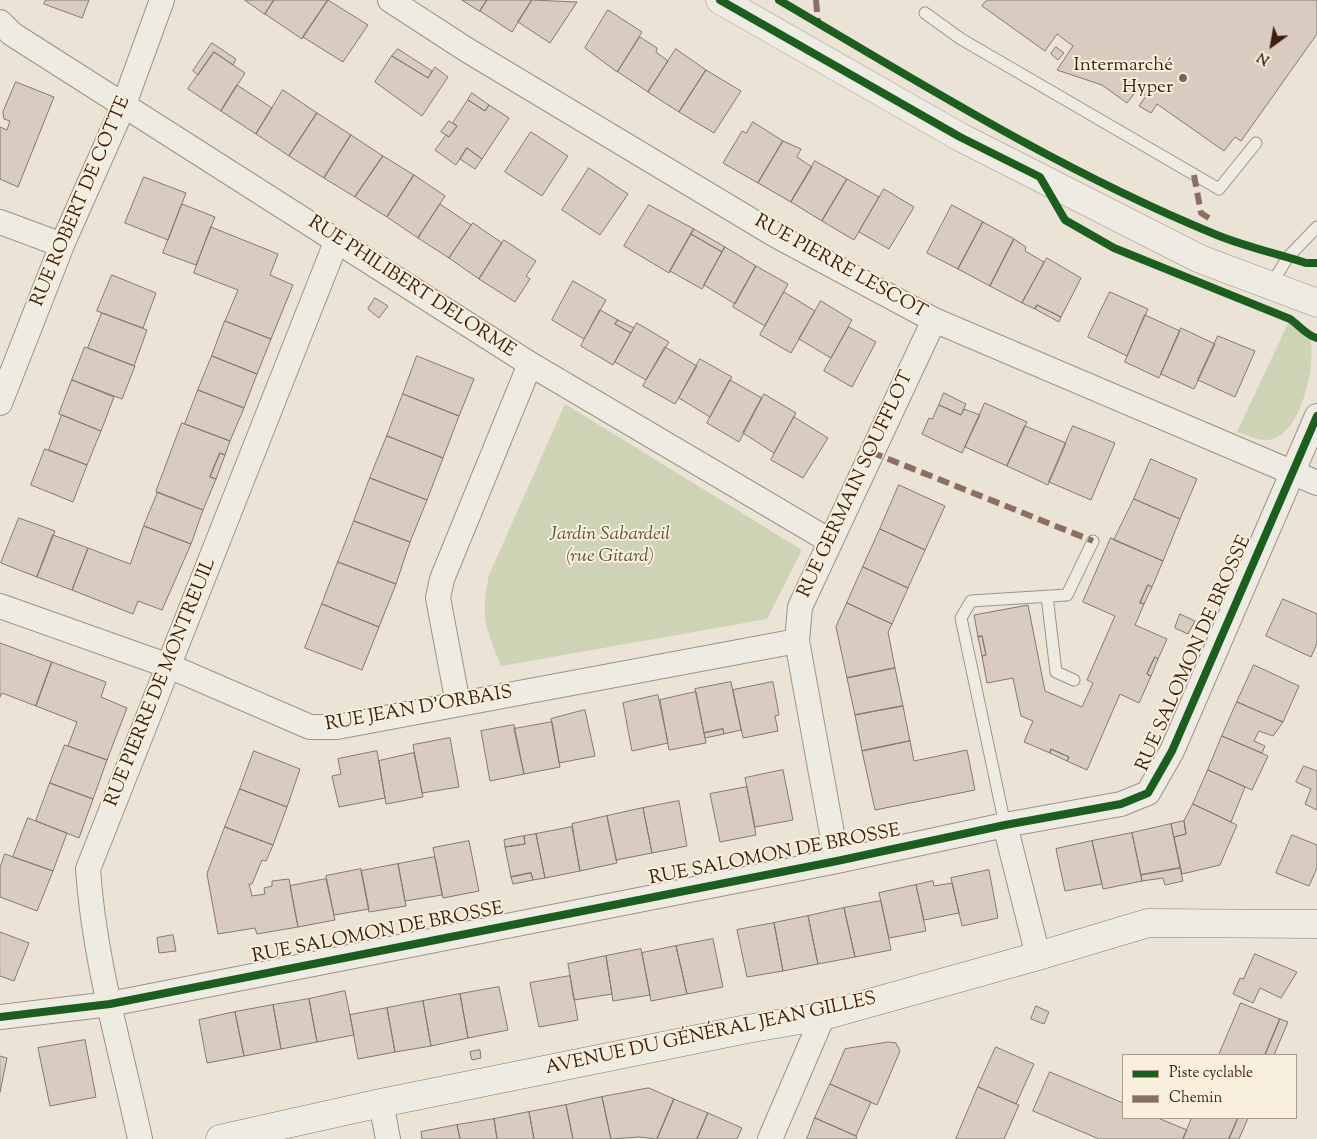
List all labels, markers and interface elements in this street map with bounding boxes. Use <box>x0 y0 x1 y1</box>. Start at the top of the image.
north arrow <box>1247 20 1297 70</box>
text: N <box>1254 46 1274 69</box>
place label: Intermarché Hyper <box>1074 56 1173 100</box>
marker: Intermarché Hyper <box>1177 72 1189 84</box>
street label: RUE ROBERT DE COTTE <box>27 94 137 310</box>
street label: RUE PIERRE LESCOT <box>750 211 930 325</box>
street label: RUE PHILIBERT DELORME <box>303 212 519 364</box>
street label: RUE GERMAIN SOUFFLOT <box>794 368 920 602</box>
park label: Jardin Sabardeil (rue Gitard) <box>550 525 670 569</box>
street label: RUE SALOMON DE BROSSE <box>1133 533 1257 775</box>
street label: RUE PIERRE DE MONTREUIL <box>102 556 222 810</box>
street label: RUE JEAN D'ORBAIS <box>324 682 514 738</box>
street label: RUE SALOMON DE BROSSE <box>647 820 903 892</box>
street label: RUE SALOMON DE BROSSE <box>250 898 506 970</box>
street label: AVENUE DU GÉNÉRAL JEAN GILLES <box>543 989 879 1081</box>
legend <box>1122 1054 1297 1119</box>
text: Piste cyclable <box>1169 1063 1253 1084</box>
text: Chemin <box>1169 1088 1222 1109</box>

